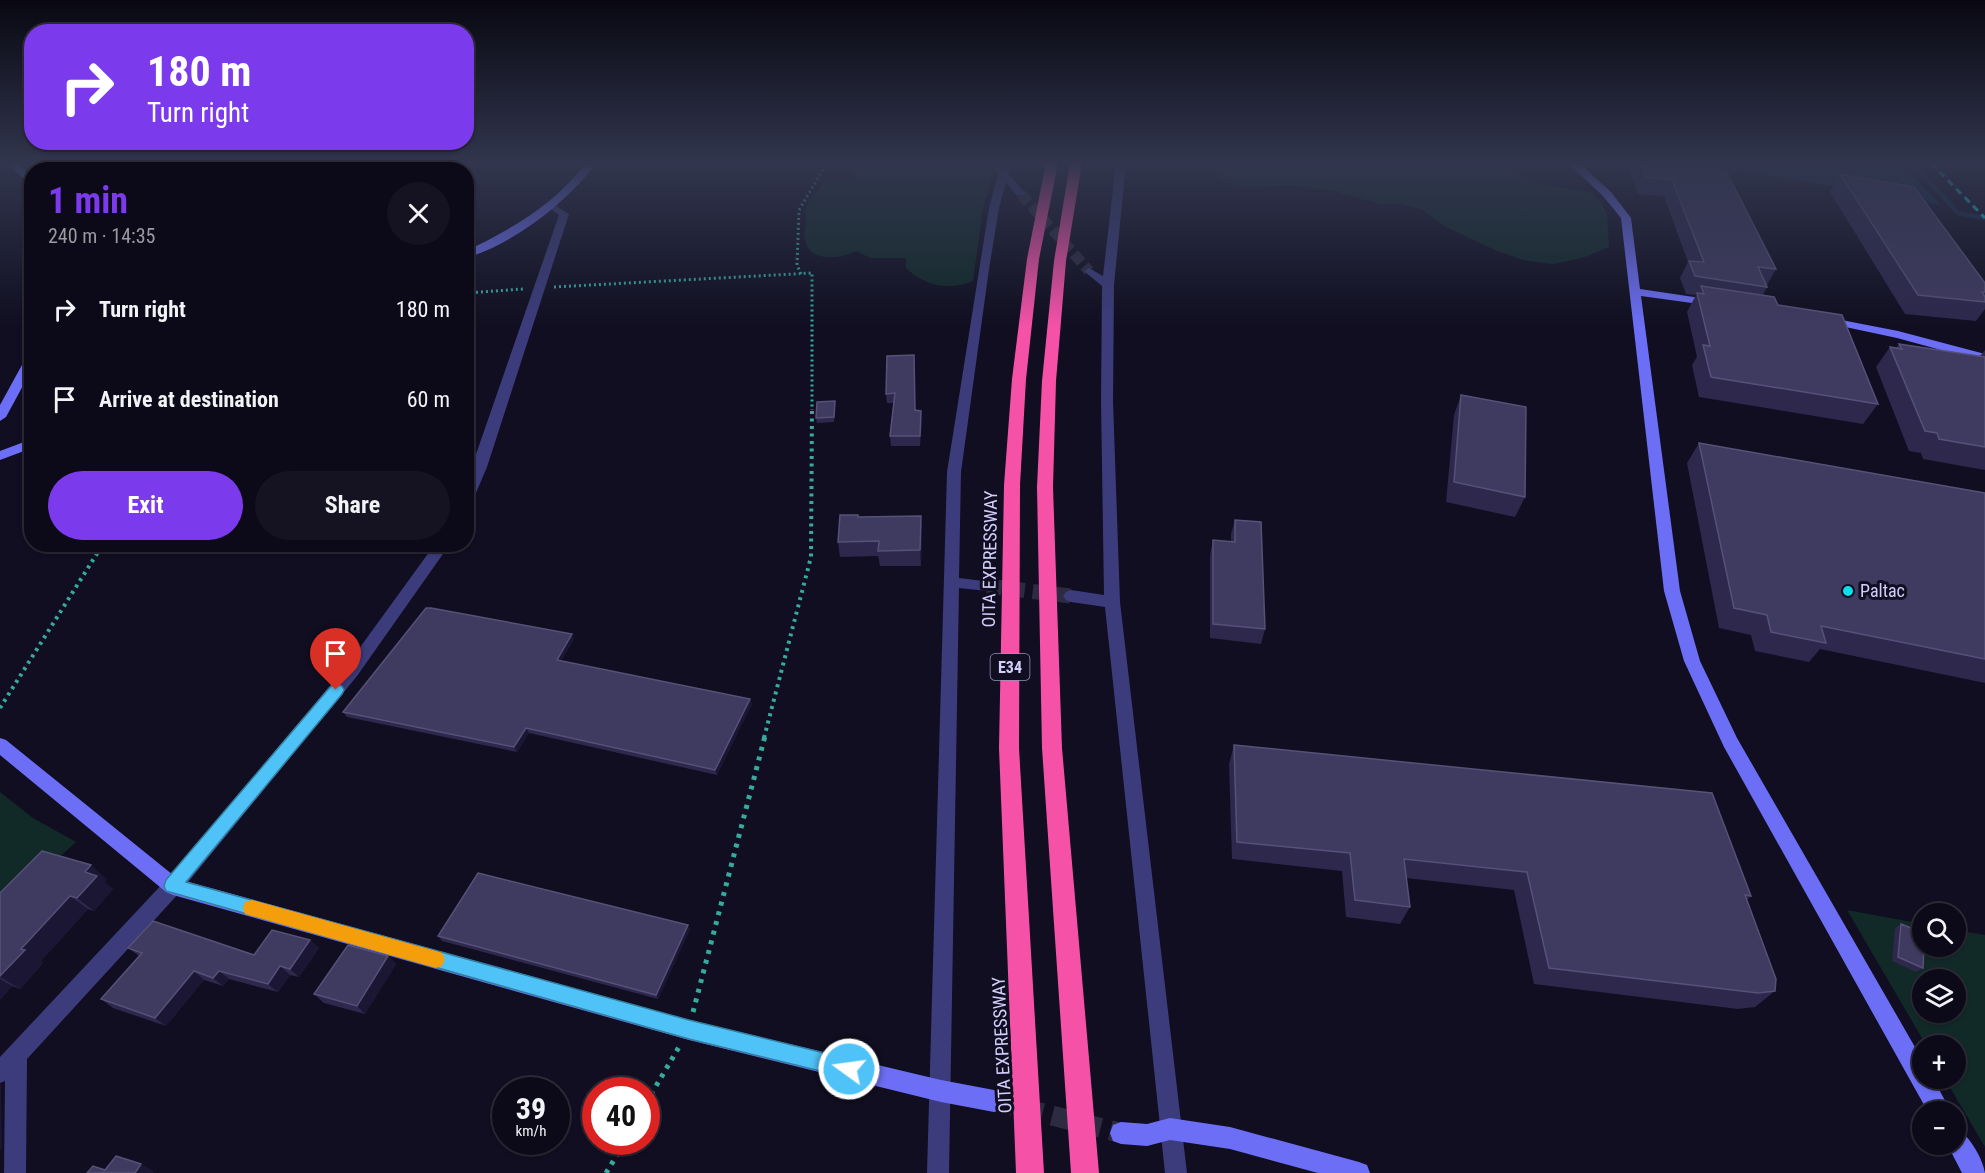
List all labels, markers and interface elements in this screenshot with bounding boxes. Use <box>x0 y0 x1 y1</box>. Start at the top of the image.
text: 180 m <box>147 47 252 96</box>
icon: right <box>48 48 126 126</box>
text: Turn right <box>147 97 249 129</box>
text: 1 min <box>48 180 128 222</box>
button: close <box>387 182 450 245</box>
text: 240 m · 14:35 <box>48 224 155 248</box>
icon: right <box>48 293 81 326</box>
text: Turn right <box>99 297 186 322</box>
text: 180 m <box>396 297 450 322</box>
icon: arrive <box>48 383 81 416</box>
text: Arrive at destination <box>99 387 279 412</box>
text: 60 m <box>407 387 450 412</box>
button: Exit <box>48 471 243 540</box>
button: Share <box>255 471 450 540</box>
street label: OITA EXPRESSWAY <box>978 490 1001 627</box>
place label: Paltac <box>1860 580 1905 601</box>
marker: Paltac <box>1841 584 1855 598</box>
pin <box>310 628 361 690</box>
icon: arrive <box>319 637 352 670</box>
road number: E34 <box>990 654 1030 680</box>
map controls <box>1912 903 1966 1155</box>
button: search <box>1912 903 1966 957</box>
button: layers <box>1912 969 1966 1023</box>
street label: OITA EXPRESSWAY <box>987 976 1016 1114</box>
button: + <box>1912 1035 1966 1089</box>
position arrow <box>817 1037 881 1101</box>
speed limit sign: 40 <box>582 1077 660 1155</box>
text: 39 <box>516 1091 546 1126</box>
button: − <box>1912 1101 1966 1155</box>
text: km/h <box>516 1122 546 1140</box>

